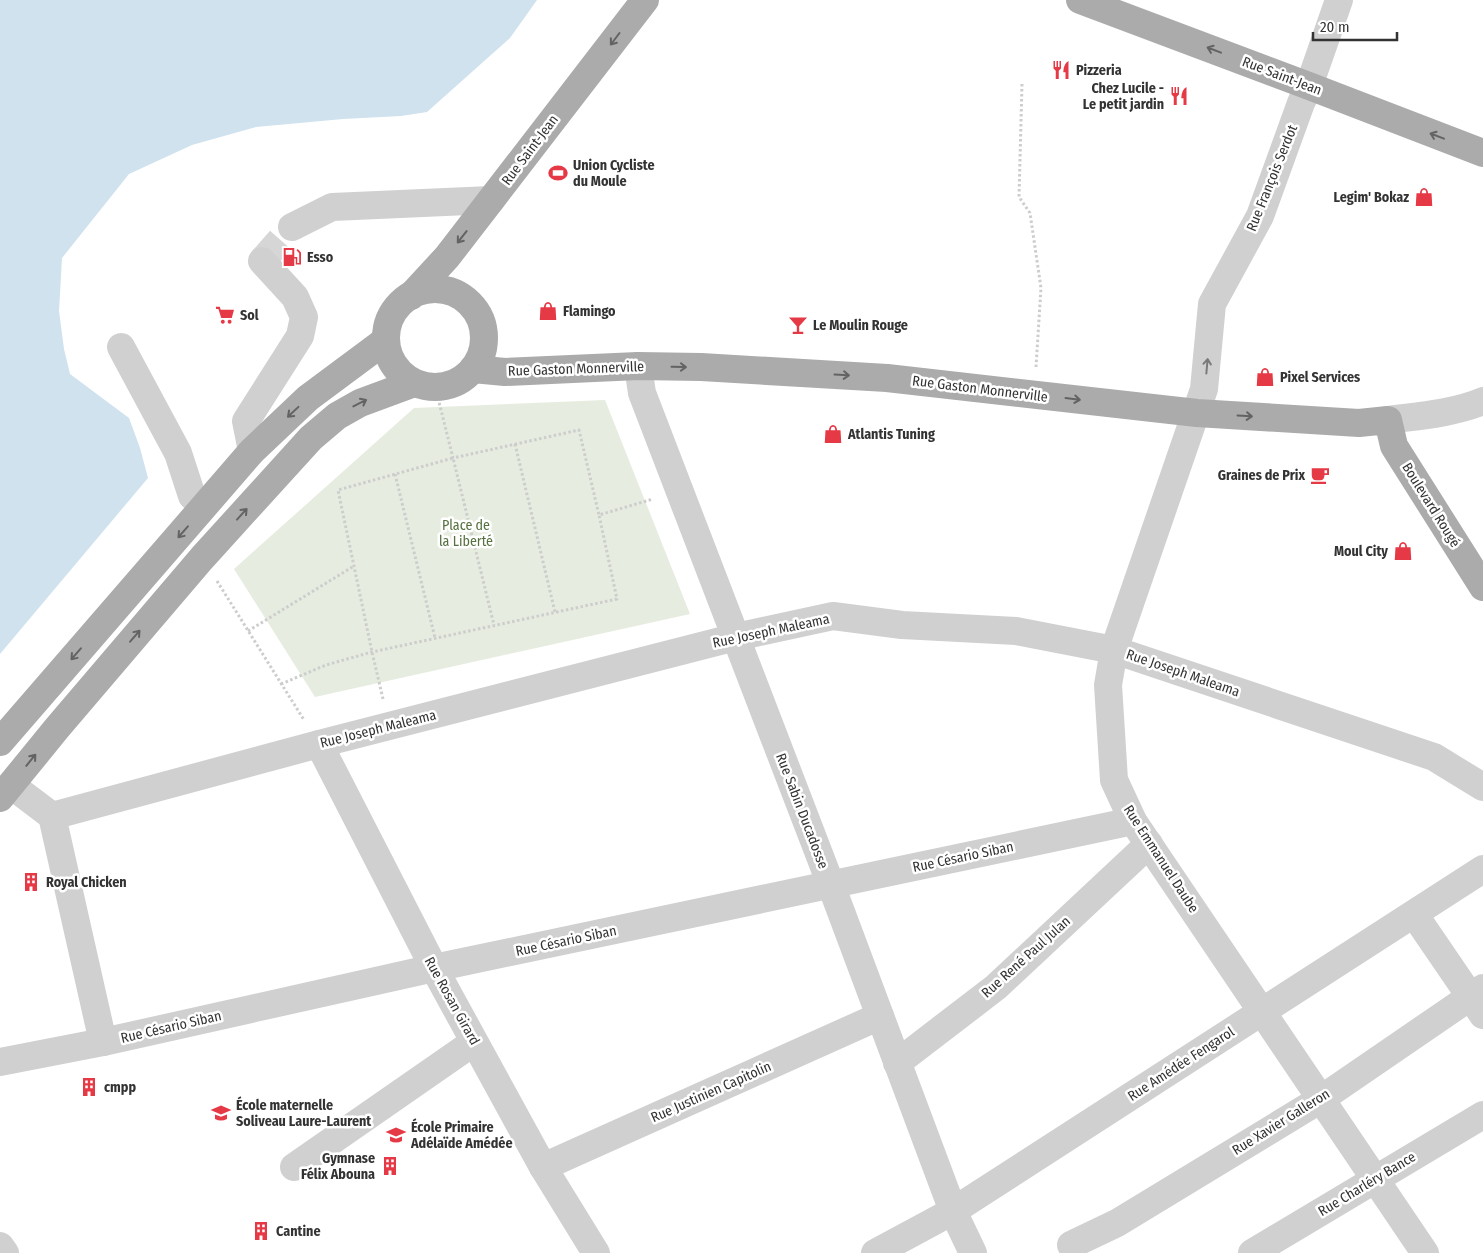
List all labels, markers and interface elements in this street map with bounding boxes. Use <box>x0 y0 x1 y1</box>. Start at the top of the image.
scale bar <box>1313 10 1397 42</box>
text: 20 m <box>1320 18 1350 36</box>
one-way arrow <box>610 32 620 46</box>
one-way arrow <box>1207 45 1223 54</box>
street label: Rue Saint-Jean <box>1240 53 1324 99</box>
restaurant icon: Pizzeria <box>1050 59 1072 81</box>
place label: Pizzeria <box>1076 62 1122 79</box>
place label: Chez Lucile - Le petit jardin <box>1083 80 1164 113</box>
restaurant icon: Chez Lucile - Le petit jardin <box>1168 85 1190 107</box>
street label: Rue Saint-Jean <box>498 111 562 189</box>
street label: Rue François Serdot <box>1243 122 1301 234</box>
one-way arrow <box>1430 131 1446 140</box>
place label: Union Cycliste du Moule <box>573 157 655 190</box>
sports icon: Union Cycliste du Moule <box>547 162 569 184</box>
shop icon: Legim' Bokaz <box>1413 186 1435 208</box>
place label: Legim' Bokaz <box>1333 189 1409 206</box>
one-way arrow <box>457 230 468 243</box>
fuel station icon: Esso <box>281 246 303 268</box>
place label: Esso <box>307 249 334 266</box>
shop icon: Flamingo <box>537 300 559 322</box>
place label: Flamingo <box>563 303 616 320</box>
supermarket icon: Sol <box>214 304 236 326</box>
place label: Sol <box>240 307 259 324</box>
bar icon: Le Moulin Rouge <box>787 314 809 336</box>
place label: Le Moulin Rouge <box>813 317 908 334</box>
street label: Rue Gaston Monnerville <box>508 358 644 380</box>
one-way arrow <box>1202 358 1211 374</box>
one-way arrow <box>671 362 687 372</box>
shop icon: Pixel Services <box>1254 366 1276 388</box>
place label: Pixel Services <box>1280 369 1360 386</box>
one-way arrow <box>833 371 849 380</box>
street label: Rue Gaston Monnerville <box>911 372 1049 406</box>
one-way arrow <box>1065 394 1081 404</box>
one-way arrow <box>352 398 367 408</box>
one-way arrow <box>286 406 299 418</box>
one-way arrow <box>1237 411 1253 420</box>
shop icon: Atlantis Tuning <box>822 423 844 445</box>
place label: Atlantis Tuning <box>847 426 935 443</box>
street label: Boulevard Rougé <box>1398 460 1464 550</box>
cafe icon: Graines de Prix <box>1309 464 1331 486</box>
place label: Graines de Prix <box>1218 467 1305 484</box>
one-way arrow <box>236 507 248 520</box>
park label: Place de la Liberté <box>439 517 493 550</box>
one-way arrow <box>177 525 189 538</box>
shop icon: Moul City <box>1392 540 1414 562</box>
place label: Moul City <box>1334 543 1388 560</box>
street label: Rue Joseph Maleama <box>711 610 831 652</box>
one-way arrow <box>130 630 141 643</box>
street label: Rue Joseph Maleama <box>1124 646 1242 700</box>
one-way arrow <box>70 648 82 661</box>
street label: Rue Joseph Maleama <box>318 706 438 752</box>
street label: Rue Sabin Ducadosse <box>772 751 832 871</box>
one-way arrow <box>25 754 36 767</box>
street label: Rue Emmanuel Daube <box>1120 802 1202 916</box>
street label: Rue Césario Siban <box>911 838 1015 876</box>
building icon: Royal Chicken <box>20 871 42 893</box>
place label: Royal Chicken <box>46 874 127 891</box>
street label: Rue René Paul Julan <box>978 913 1074 1001</box>
street label: Rue Césario Siban <box>514 922 618 960</box>
street label: Rue Rosan Girard <box>421 954 483 1048</box>
street label: Rue Césario Siban <box>119 1007 223 1047</box>
street label: Rue Amédée Fengarol <box>1125 1023 1238 1105</box>
street label: Rue Justinien Capitolin <box>648 1058 774 1126</box>
building icon: cmpp <box>78 1076 100 1098</box>
place label: cmpp <box>104 1079 136 1096</box>
street label: Rue Xavier Galleron <box>1229 1085 1333 1159</box>
place label: École maternelle Soliveau Laure-Laurent <box>236 1096 372 1130</box>
school or university icon: École maternelle Soliveau Laure-Laurent <box>210 1102 232 1124</box>
place label: École Primaire Adélaïde Amédée <box>410 1118 513 1152</box>
school or university icon: École Primaire Adélaïde Amédée <box>385 1124 407 1146</box>
street label: Rue Charléry Bance <box>1315 1148 1419 1220</box>
place label: Gymnase Félix Abouna <box>301 1150 375 1183</box>
building icon: Gymnase Félix Abouna <box>379 1155 401 1177</box>
building icon: Cantine <box>250 1220 272 1242</box>
place label: Cantine <box>276 1223 320 1240</box>

